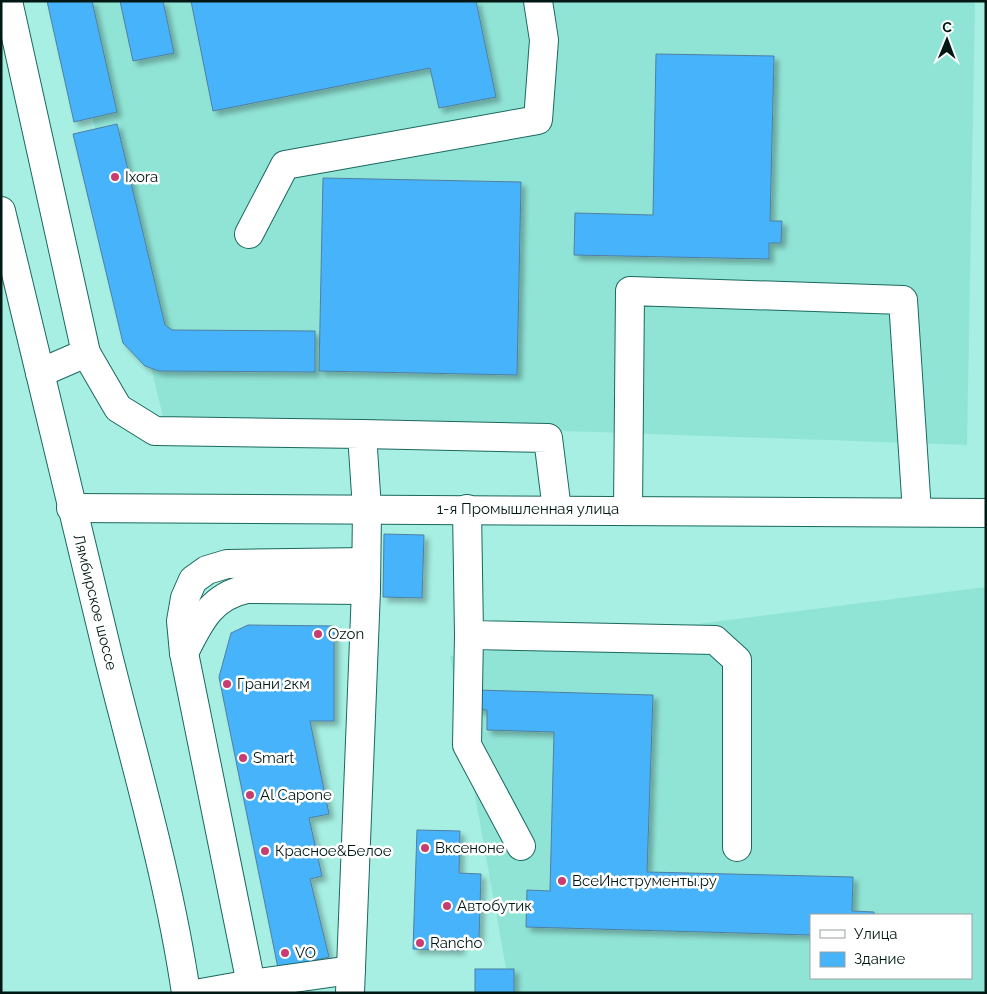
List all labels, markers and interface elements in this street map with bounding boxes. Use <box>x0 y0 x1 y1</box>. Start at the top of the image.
north arrow <box>922 15 972 65</box>
text: С <box>942 19 953 35</box>
place label: Ixora <box>125 168 158 186</box>
marker: Ixora <box>109 171 121 183</box>
street label: 1-я Промышленная улица <box>437 500 619 518</box>
street label: Лямбирское шоссе <box>69 532 121 672</box>
place label: Ozon <box>328 625 364 643</box>
marker: Ozon <box>312 628 324 640</box>
place label: Грани 2км <box>237 675 310 693</box>
marker: Грани 2км <box>221 678 233 690</box>
place label: Smart <box>253 749 294 767</box>
marker: Smart <box>237 752 249 764</box>
place label: Al Capone <box>260 786 332 804</box>
marker: Al Capone <box>244 789 256 801</box>
place label: Вксеноне <box>435 839 505 857</box>
place label: Красное&Белое <box>275 842 392 860</box>
marker: Вксеноне <box>419 842 431 854</box>
marker: Красное&Белое <box>259 845 271 857</box>
place label: ВсеИнструменты.ру <box>572 872 717 890</box>
marker: ВсеИнструменты.ру <box>556 875 568 887</box>
place label: Автобутик <box>457 897 532 915</box>
marker: Автобутик <box>441 900 453 912</box>
legend <box>810 914 972 979</box>
text: Улица <box>854 925 898 943</box>
place label: Rancho <box>430 934 483 952</box>
marker: Rancho <box>414 937 426 949</box>
place label: VO <box>295 944 316 962</box>
marker: VO <box>279 947 291 959</box>
text: Здание <box>854 950 906 968</box>

